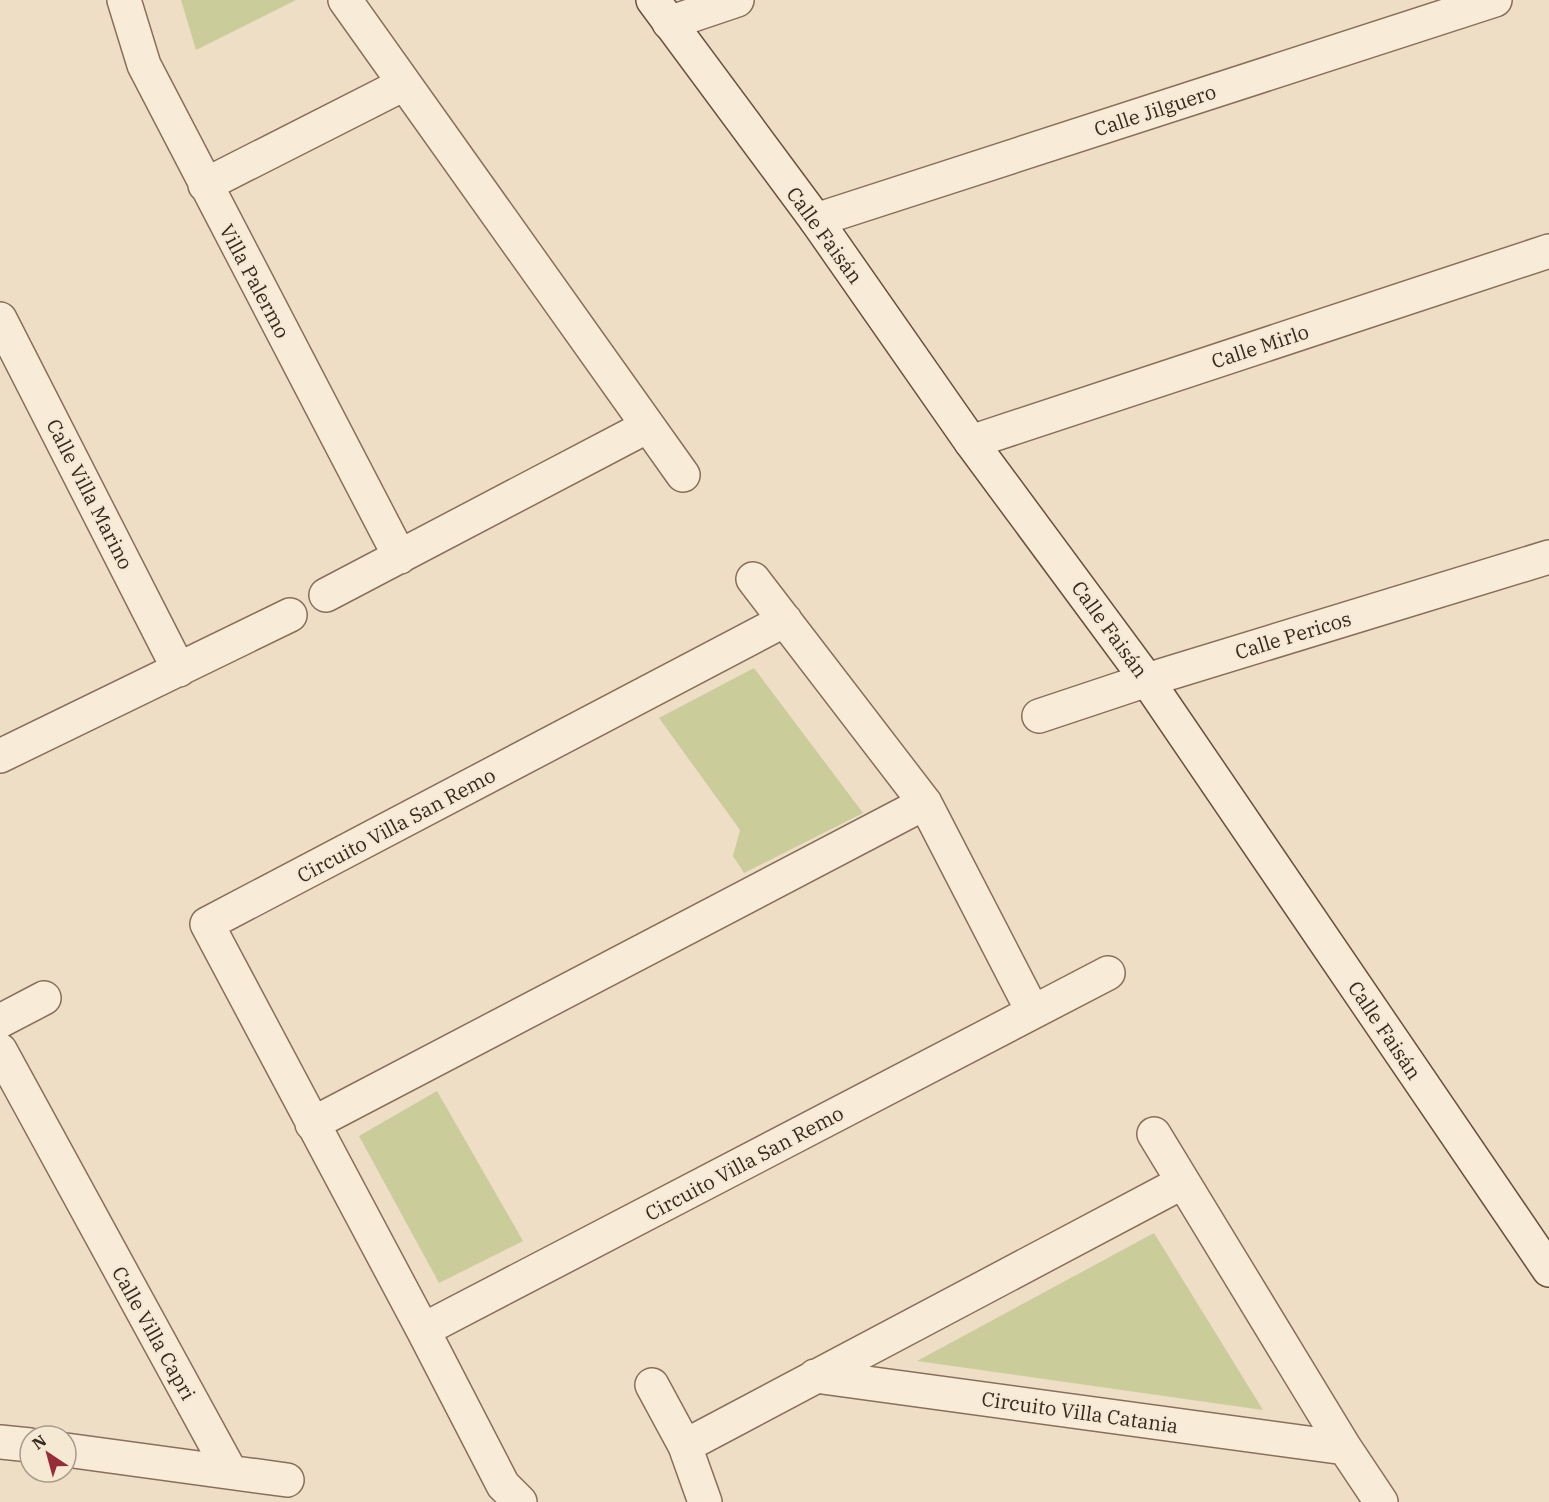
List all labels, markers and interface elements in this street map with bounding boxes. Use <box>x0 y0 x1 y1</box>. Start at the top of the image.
street label: Calle Jilguero <box>1091 78 1219 142</box>
street label: Calle Faisán <box>781 181 869 289</box>
street label: Villa Palermo <box>214 219 296 343</box>
street label: Calle Mirlo <box>1208 318 1312 374</box>
street label: Calle Villa Marino <box>40 414 140 574</box>
street label: Calle Faisán <box>1066 575 1154 683</box>
street label: Calle Pericos <box>1232 605 1354 665</box>
street label: Circuito Villa San Remo <box>292 761 500 889</box>
street label: Calle Faisán <box>1342 975 1428 1085</box>
street label: Circuito Villa San Remo <box>640 1099 848 1227</box>
street label: Calle Villa Capri <box>106 1261 202 1405</box>
street label: Circuito Villa Catania <box>980 1385 1180 1439</box>
north arrow <box>18 1424 78 1484</box>
text: N <box>28 1430 50 1454</box>

